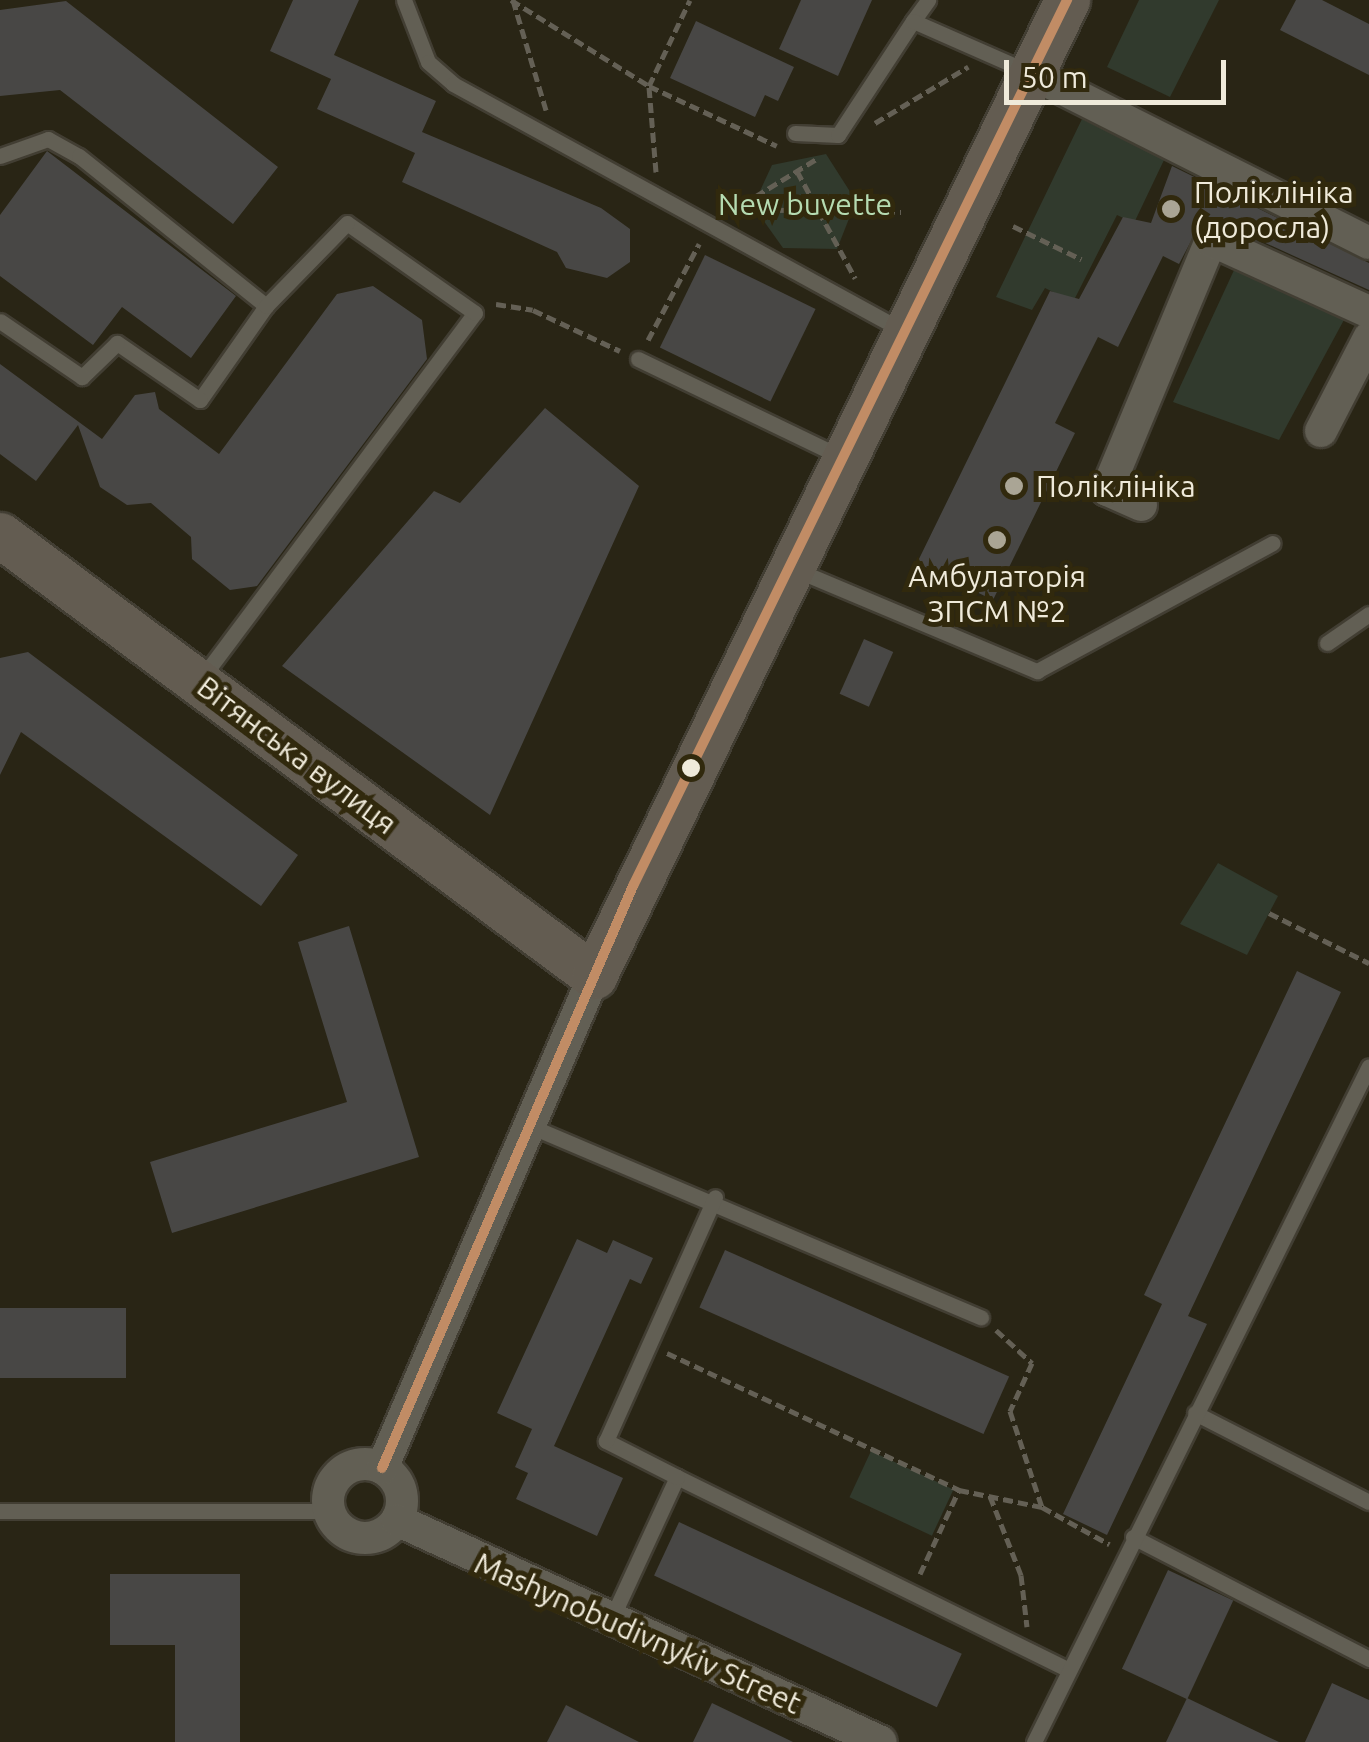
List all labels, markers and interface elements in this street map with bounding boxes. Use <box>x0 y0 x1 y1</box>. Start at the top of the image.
scale bar <box>1009 40 1232 102</box>
text: 50 m <box>1021 60 1088 94</box>
place label: Поліклініка (доросла) <box>1194 174 1354 244</box>
park label: New buvette <box>718 186 892 222</box>
marker: Поліклініка (доросла) <box>1158 196 1184 222</box>
place label: Поліклініка <box>1036 468 1196 504</box>
marker: Поліклініка <box>1001 473 1027 499</box>
marker: Амбулаторія ЗПСМ №2 <box>984 527 1010 553</box>
place label: Амбулаторія ЗПСМ №2 <box>908 558 1086 628</box>
street label: Вітянська вулиця <box>190 668 404 842</box>
unlabelled marker <box>681 758 701 778</box>
street label: Mashynobudivnykiv Street <box>469 1545 807 1721</box>

